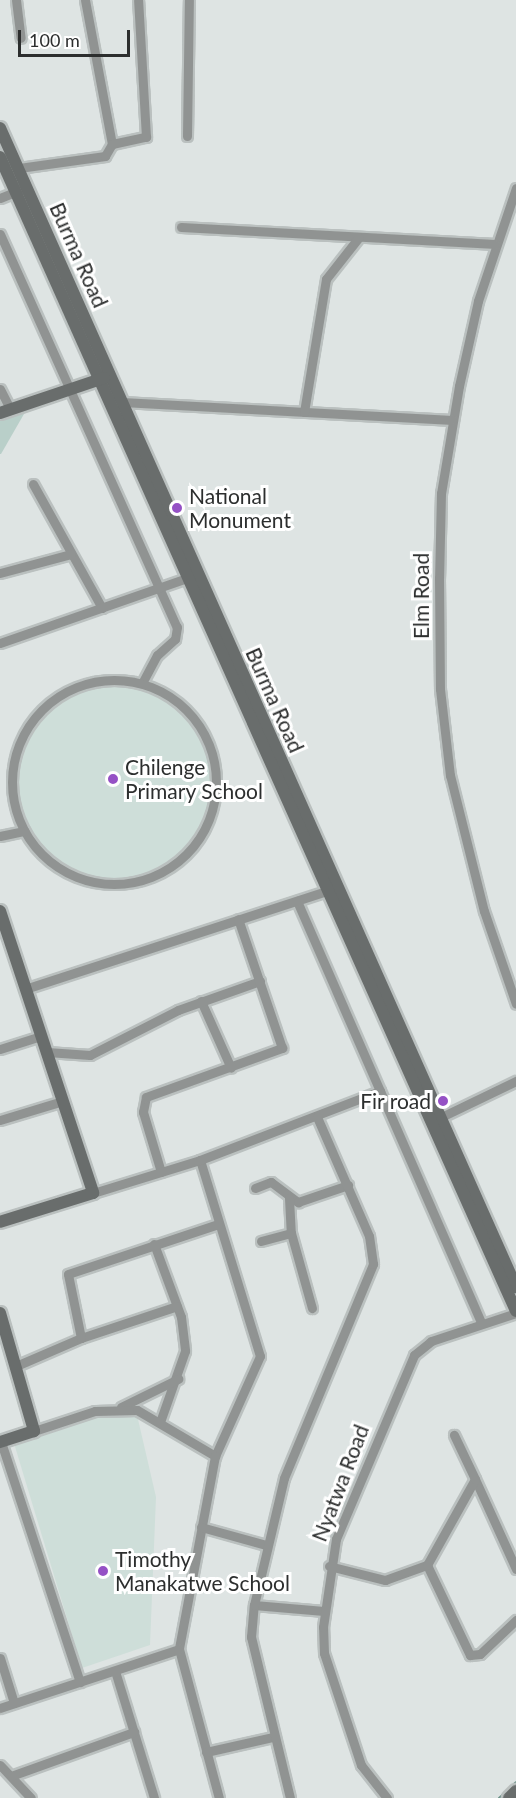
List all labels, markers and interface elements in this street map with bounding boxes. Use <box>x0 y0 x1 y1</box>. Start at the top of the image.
scale bar <box>21 18 134 56</box>
text: 100 m <box>29 29 80 51</box>
street label: Burma Road <box>45 199 113 311</box>
place label: National Monument <box>189 483 291 533</box>
marker: National Monument <box>170 501 184 515</box>
street label: Elm Road <box>408 553 434 639</box>
street label: Burma Road <box>241 644 309 756</box>
place label: Chilenge Primary School <box>125 754 263 804</box>
marker: Chilenge Primary School <box>106 772 120 786</box>
place label: Fir road <box>360 1088 431 1114</box>
marker: Fir road <box>436 1094 450 1108</box>
street label: Nyatwa Road <box>306 1421 374 1545</box>
place label: Timothy Manakatwe School <box>115 1546 290 1596</box>
marker: Timothy Manakatwe School <box>96 1564 110 1578</box>

